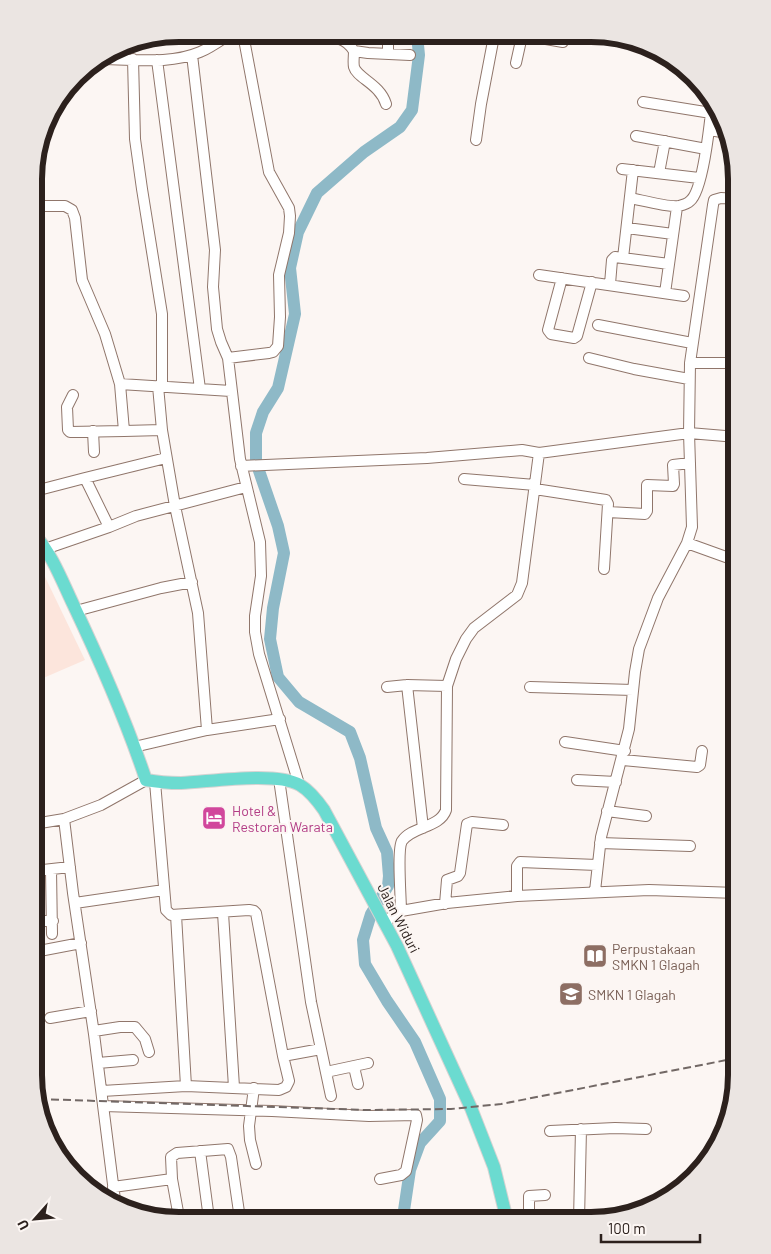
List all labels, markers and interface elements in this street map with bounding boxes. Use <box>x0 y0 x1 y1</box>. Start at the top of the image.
place label: Hotel & Restoran Warata <box>232 802 333 835</box>
hotel icon: Hotel & Restoran Warata <box>201 805 227 831</box>
street label: Jalan Widuri <box>374 880 424 956</box>
place label: Perpustakaan SMKN 1 Glagah <box>612 940 700 973</box>
library icon: Perpustakaan SMKN 1 Glagah <box>582 943 608 969</box>
school or university icon: SMKN 1 Glagah <box>558 981 584 1007</box>
place label: SMKN 1 Glagah <box>588 986 676 1003</box>
north arrow <box>10 1194 60 1244</box>
scale bar <box>601 1212 700 1244</box>
text: U <box>13 1217 33 1233</box>
text: 100 m <box>608 1219 646 1237</box>

